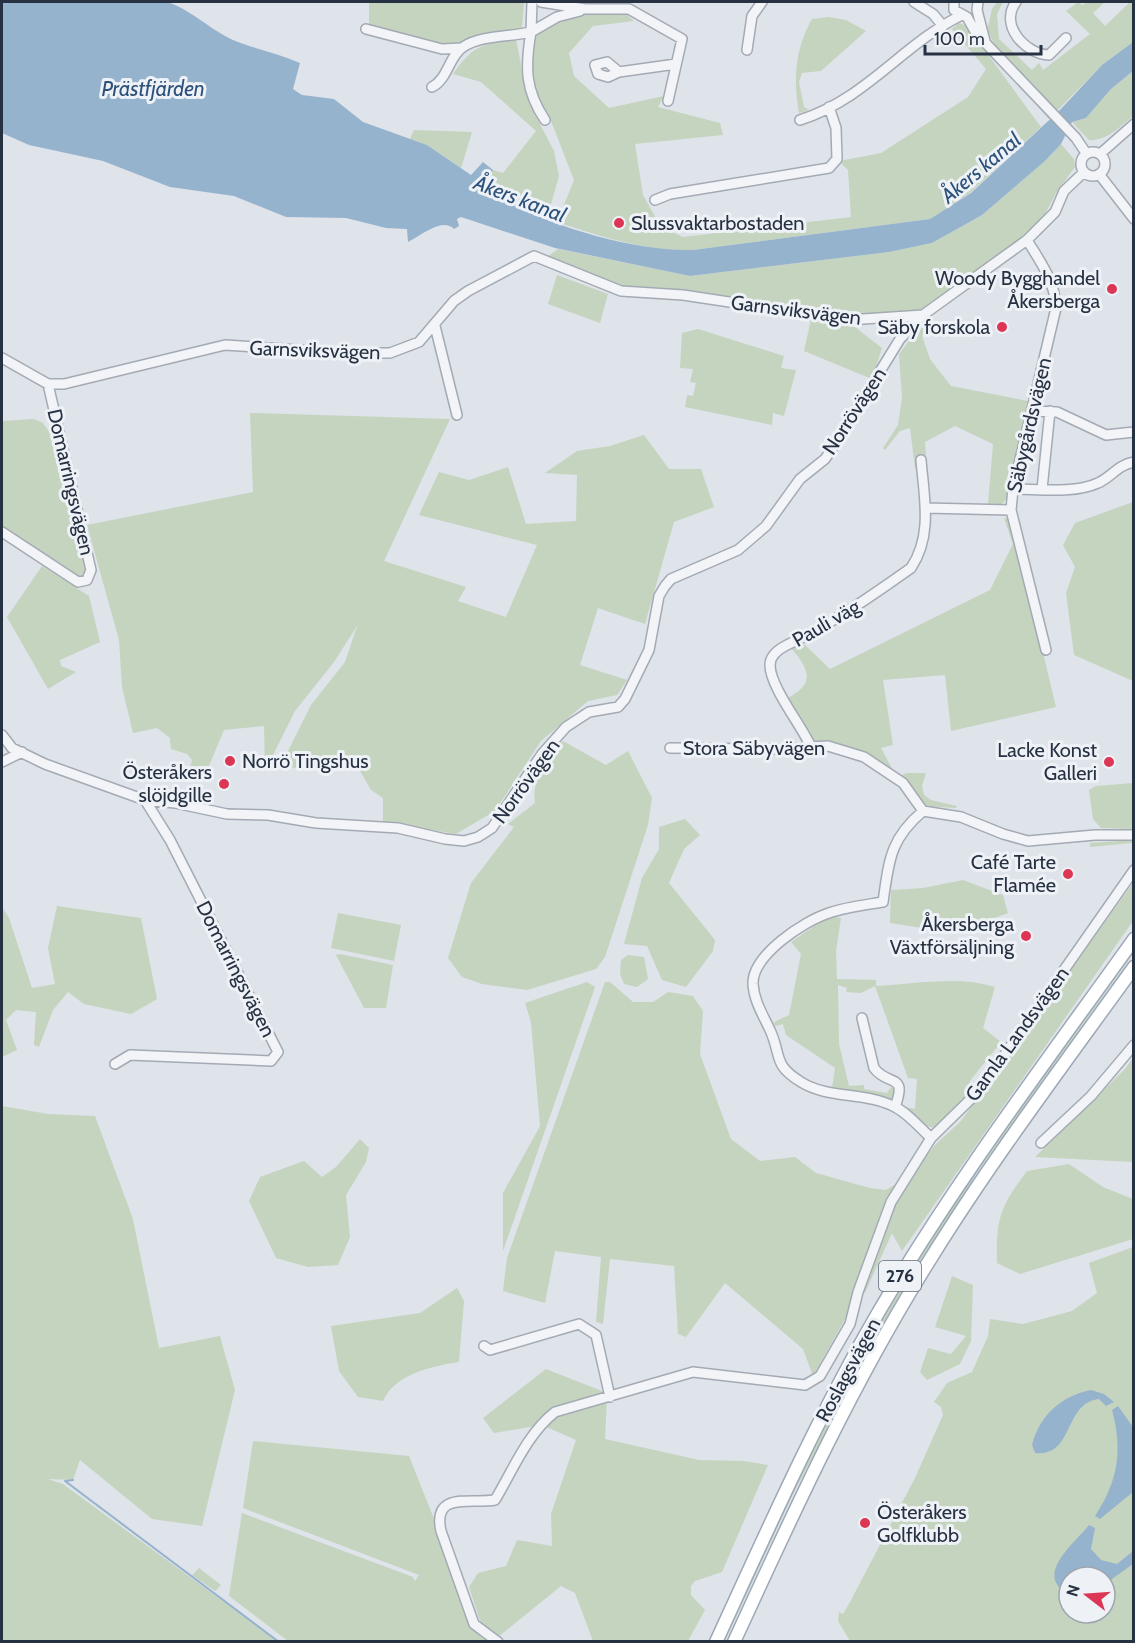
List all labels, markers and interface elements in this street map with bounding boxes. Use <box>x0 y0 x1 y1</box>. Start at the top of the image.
scale bar <box>925 18 1040 56</box>
text: 100 m <box>934 28 985 50</box>
water label: Prästfjärden <box>101 76 205 102</box>
water label: Åkers kanal <box>934 125 1026 209</box>
water label: Åkers kanal <box>470 167 570 228</box>
place label: Slussvaktarbostaden <box>631 211 805 235</box>
marker: Slussvaktarbostaden <box>612 216 626 230</box>
place label: Woody Bygghandel Åkersberga <box>935 266 1100 313</box>
marker: Woody Bygghandel Åkersberga <box>1105 282 1119 296</box>
street label: Garnsviksvägen <box>730 290 862 330</box>
place label: Säby forskola <box>877 315 990 339</box>
marker: Säby forskola <box>995 320 1009 334</box>
street label: Garnsviksvägen <box>249 336 381 364</box>
street label: Säbygårdsvägen <box>1002 355 1056 495</box>
street label: Norrövägen <box>817 363 891 459</box>
street label: Domarringsvägen <box>42 406 100 558</box>
street label: Pauli väg <box>788 594 865 652</box>
street label: Norrövägen <box>487 734 565 828</box>
street label: Stora Säbyvägen <box>683 736 825 760</box>
place label: Lacke Konst Galleri <box>997 738 1097 785</box>
place label: Norrö Tingshus <box>242 749 368 773</box>
marker: Norrö Tingshus <box>223 754 237 768</box>
marker: Lacke Konst Galleri <box>1102 755 1116 769</box>
place label: Österåkers slöjdgille <box>122 760 212 807</box>
marker: Österåkers slöjdgille <box>217 777 231 791</box>
place label: Café Tarte Flamée <box>971 850 1056 897</box>
marker: Café Tarte Flamée <box>1061 867 1075 881</box>
street label: Domarringsvägen <box>191 897 281 1041</box>
place label: Åkersberga Växtförsäljning <box>890 912 1015 959</box>
marker: Åkersberga Växtförsäljning <box>1019 929 1033 943</box>
street label: Gamla Landsvägen <box>960 962 1074 1106</box>
road number: 276 <box>879 1261 921 1291</box>
street label: Roslagsvägen <box>811 1314 885 1426</box>
place label: Österåkers Golfklubb <box>877 1500 967 1547</box>
marker: Österåkers Golfklubb <box>858 1516 872 1530</box>
north arrow <box>1057 1565 1117 1625</box>
text: N <box>1062 1583 1084 1599</box>

